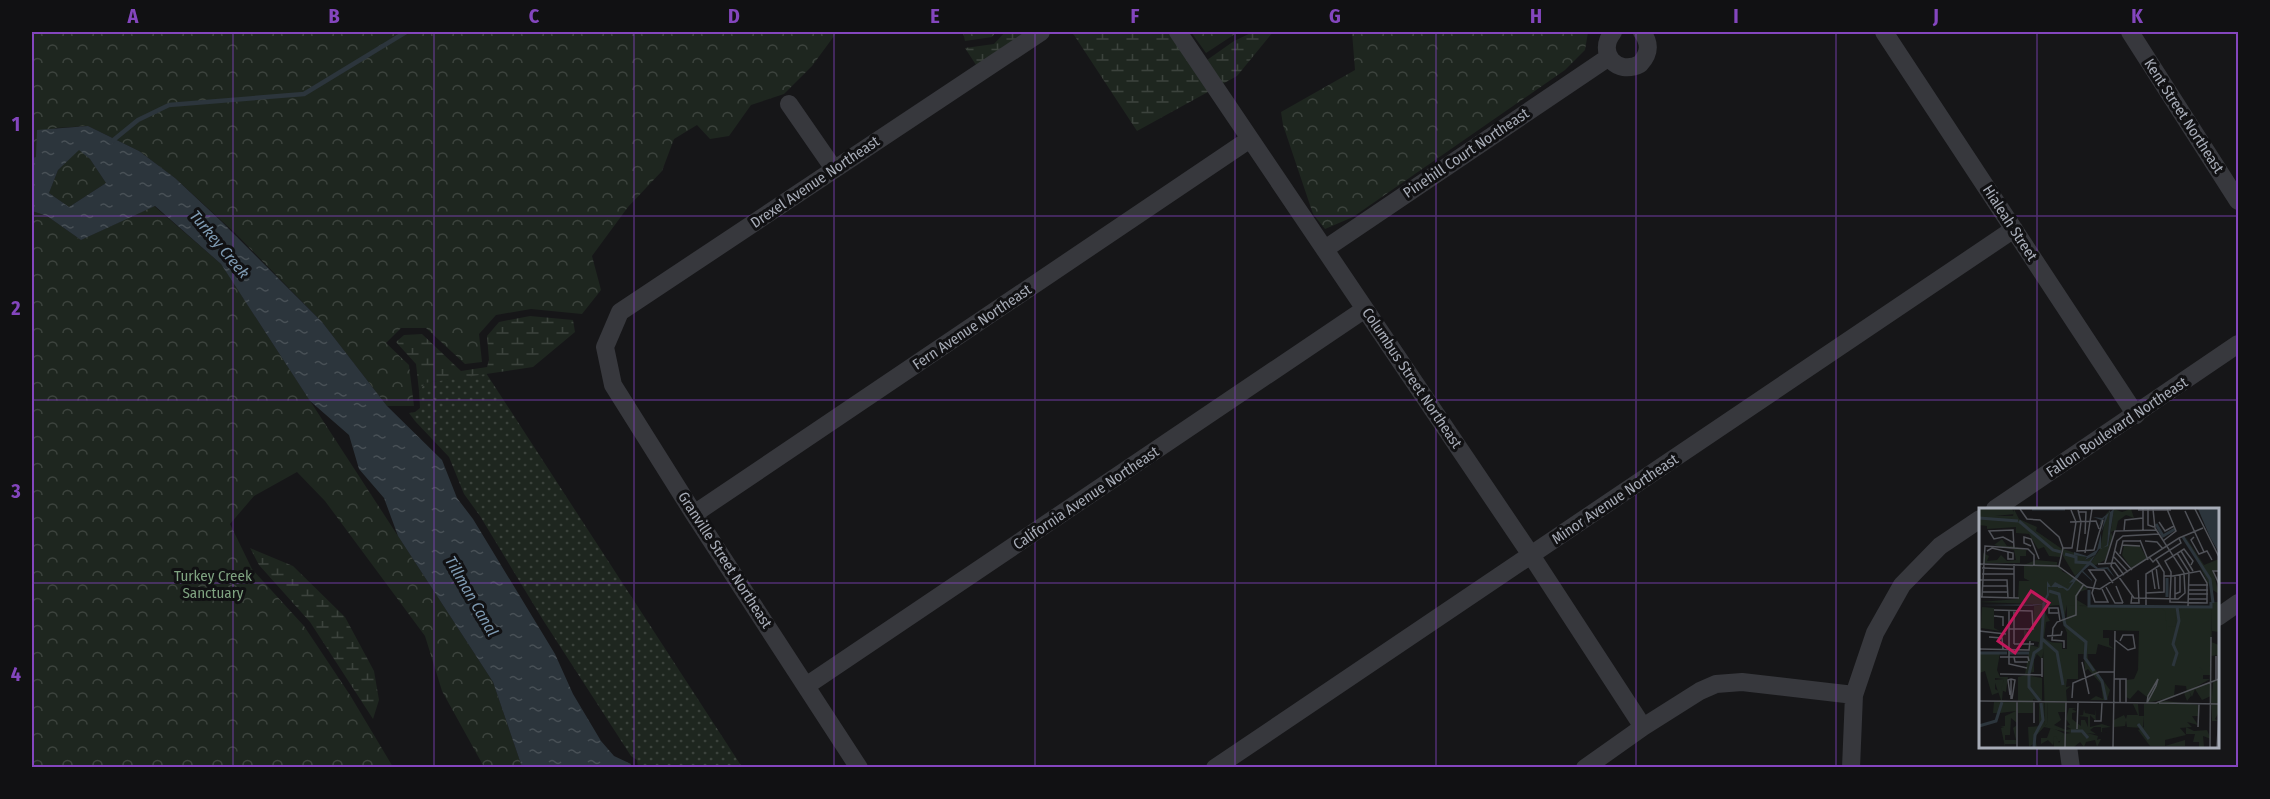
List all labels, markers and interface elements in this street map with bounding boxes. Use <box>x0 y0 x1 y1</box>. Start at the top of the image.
text: A <box>127 4 140 28</box>
text: B <box>328 4 340 28</box>
text: C <box>529 4 540 28</box>
text: D <box>728 4 740 28</box>
text: E <box>930 4 940 28</box>
text: F <box>1131 4 1140 28</box>
text: G <box>1329 4 1341 28</box>
text: H <box>1530 4 1542 28</box>
text: I <box>1733 4 1739 28</box>
text: J <box>1932 4 1939 28</box>
text: K <box>2131 4 2143 28</box>
street label: Kent Street Northeast <box>2140 55 2228 177</box>
street label: Pinehill Court Northeast <box>1400 104 1532 202</box>
text: 1 <box>12 112 20 136</box>
street label: Drexel Avenue Northeast <box>747 132 883 232</box>
street label: Hialeah Street <box>1979 182 2041 264</box>
water label: Turkey Creek <box>186 207 254 282</box>
street label: Fern Avenue Northeast <box>909 280 1035 373</box>
text: 2 <box>10 296 21 320</box>
street label: Columbus Street Northeast <box>1358 304 1466 452</box>
street label: Fallon Boulevard Northeast <box>2043 373 2191 481</box>
street label: California Avenue Northeast <box>1010 442 1162 554</box>
street label: Minor Avenue Northeast <box>1548 450 1682 548</box>
text: 3 <box>10 479 21 503</box>
street label: Granville Street Northeast <box>674 488 776 632</box>
inset map <box>1979 508 2219 748</box>
water label: Tillman Canal <box>441 553 502 640</box>
park label: Turkey Creek Sanctuary <box>174 567 252 602</box>
text: 4 <box>11 662 21 686</box>

